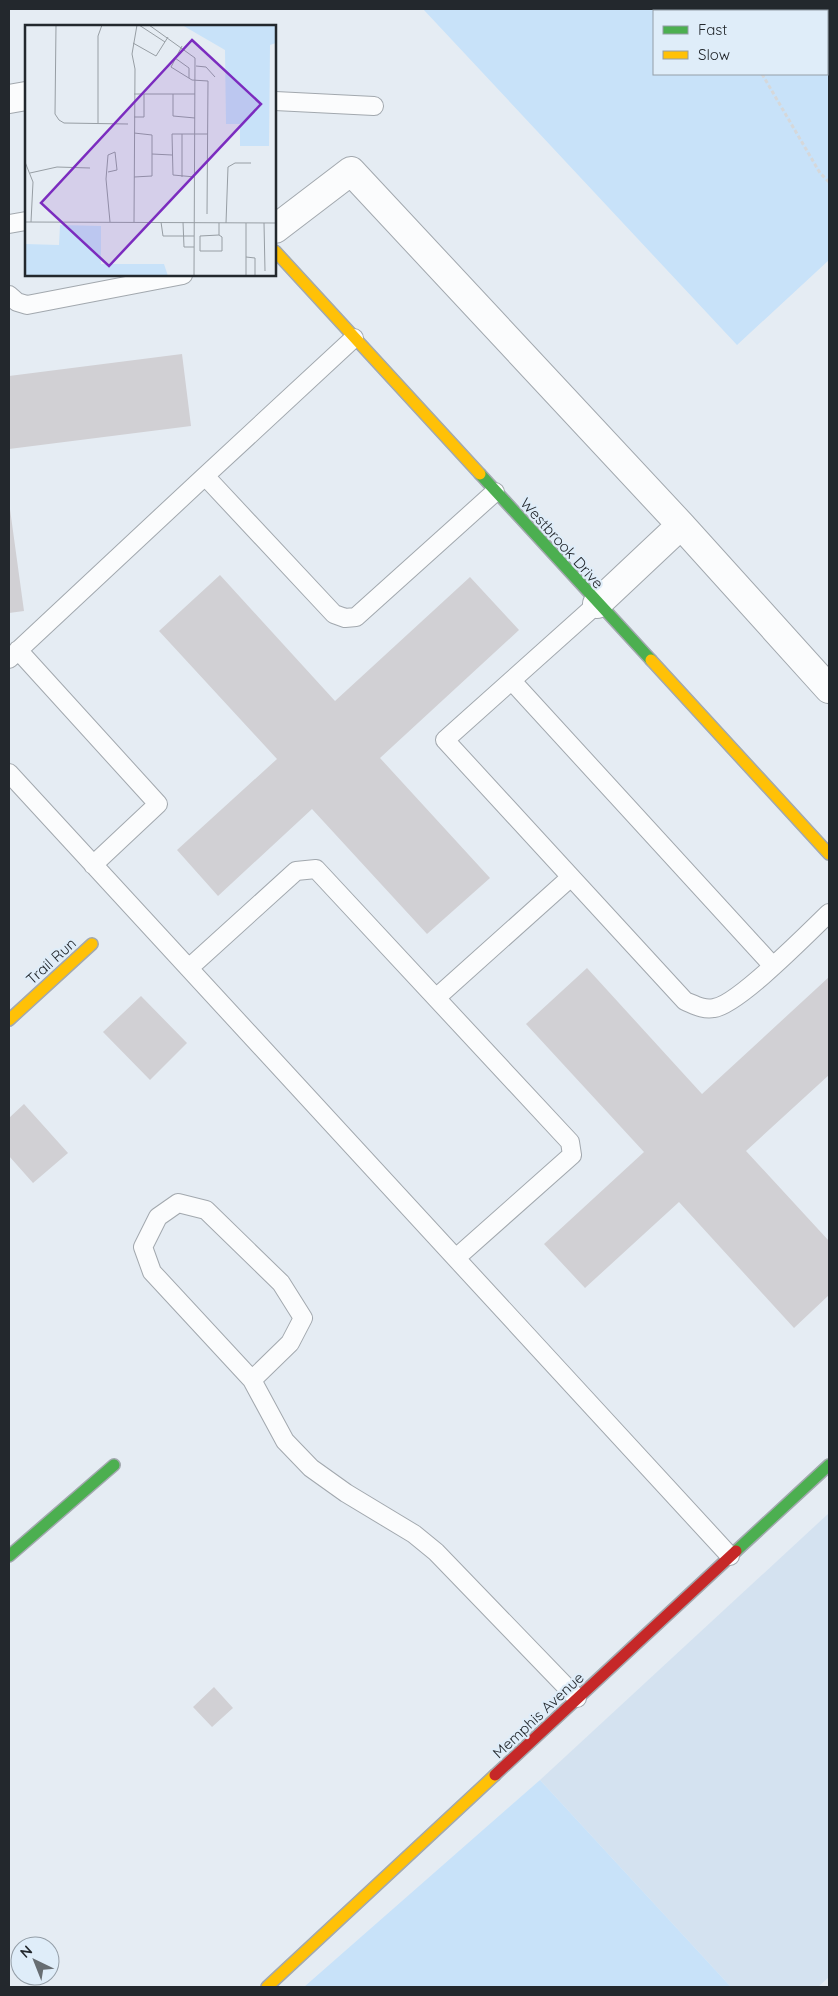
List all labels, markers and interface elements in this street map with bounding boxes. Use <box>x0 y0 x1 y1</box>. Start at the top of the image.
legend <box>653 10 828 75</box>
text: Fast <box>698 20 727 39</box>
inset map <box>25 25 276 276</box>
text: Slow <box>698 45 730 64</box>
street label: Westbrook Drive <box>516 494 608 592</box>
street label: Trail Run <box>22 934 80 988</box>
street label: Memphis Avenue <box>488 1668 588 1762</box>
north arrow <box>10 1936 60 1986</box>
text: N <box>16 1941 36 1962</box>

